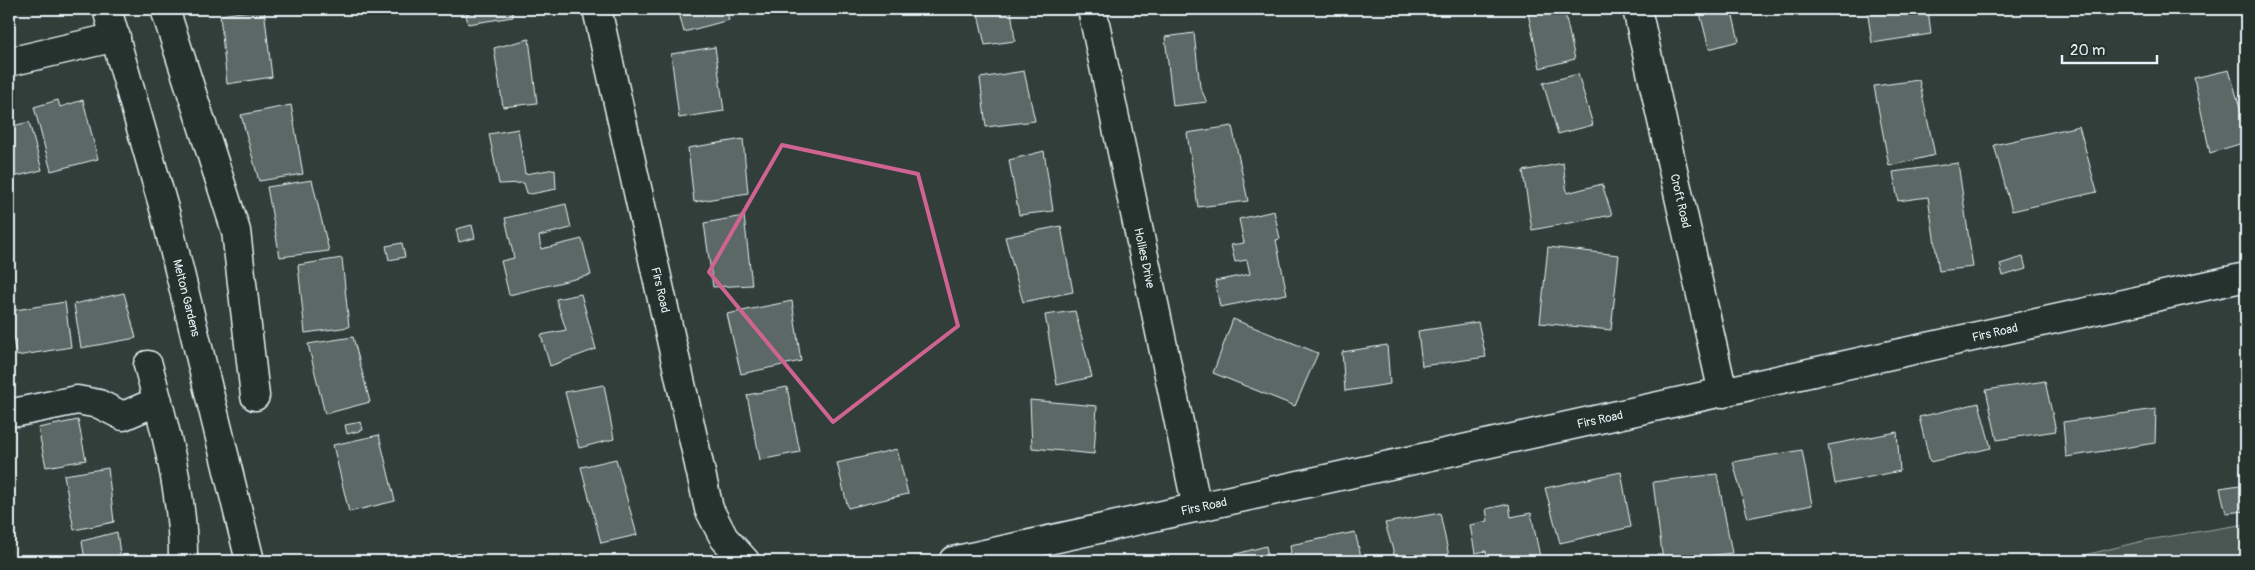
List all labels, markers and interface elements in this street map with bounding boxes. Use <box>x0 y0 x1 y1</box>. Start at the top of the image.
scale bar <box>2062 32 2158 64</box>
text: 20 m <box>2070 41 2105 60</box>
street label: Croft Road <box>1666 172 1694 230</box>
street label: Hollies Drive <box>1130 226 1158 290</box>
street label: Melton Gardens <box>169 258 203 339</box>
street label: Firs Road <box>647 266 673 314</box>
street label: Firs Road <box>1971 320 2019 346</box>
street label: Firs Road <box>1576 408 1624 432</box>
street label: Firs Road <box>1180 495 1228 519</box>

